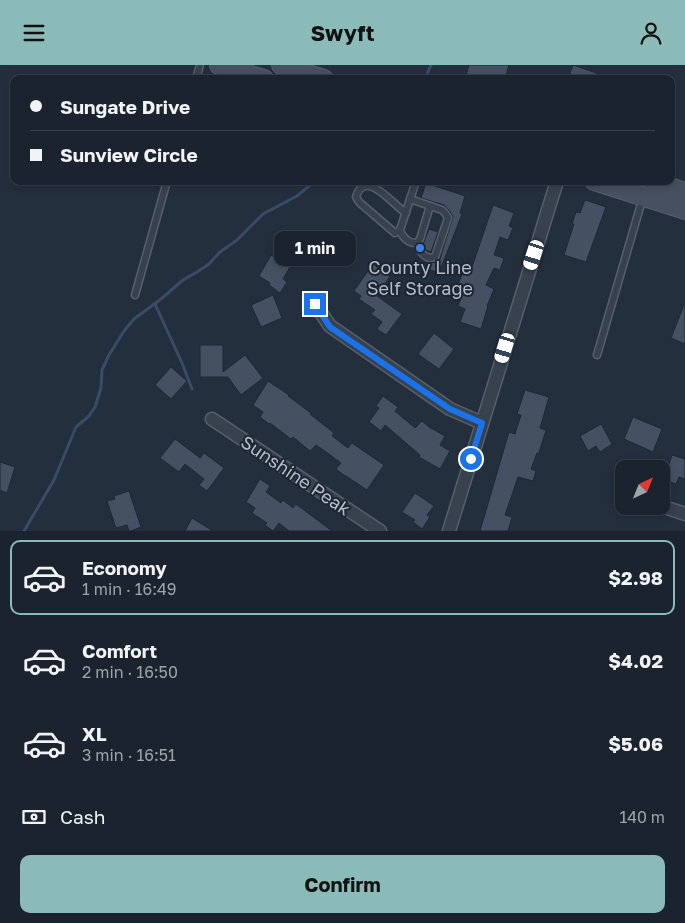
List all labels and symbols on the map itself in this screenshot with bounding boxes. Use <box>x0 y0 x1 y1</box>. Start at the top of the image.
callout: 1 min <box>274 231 356 267</box>
car <box>522 238 545 272</box>
marker: County Line Self Storage <box>414 242 426 254</box>
place label: County Line Self Storage <box>367 256 473 299</box>
route end <box>304 293 326 315</box>
car <box>493 331 516 365</box>
street label: Sunshine Peak <box>237 430 355 520</box>
route start <box>460 448 482 470</box>
north arrow <box>615 460 670 515</box>

